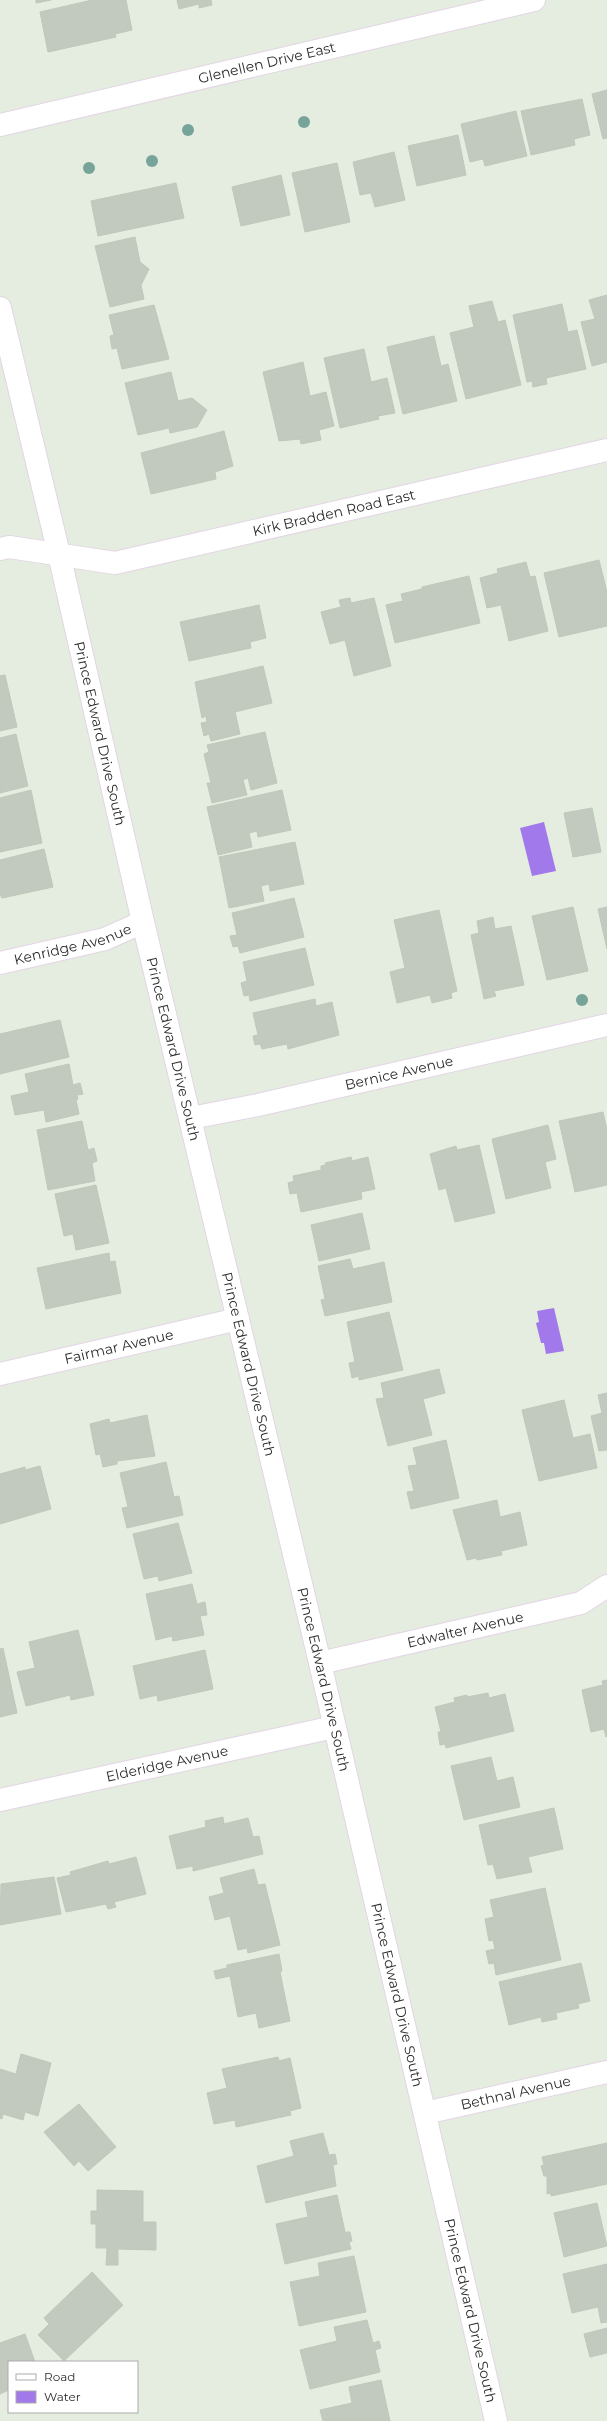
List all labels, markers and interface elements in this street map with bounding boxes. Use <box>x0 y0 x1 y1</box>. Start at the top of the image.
street label: Glenellen Drive East <box>196 38 338 87</box>
street label: Kirk Bradden Road East <box>251 485 417 540</box>
street label: Prince Edward Drive South <box>70 640 130 827</box>
street label: Kenridge Avenue <box>12 919 134 969</box>
street label: Prince Edward Drive South <box>143 955 204 1143</box>
street label: Bernice Avenue <box>343 1052 455 1094</box>
street label: Prince Edward Drive South <box>218 1270 279 1458</box>
street label: Fairmar Avenue <box>63 1325 175 1368</box>
street label: Prince Edward Drive South <box>293 1585 354 1773</box>
street label: Edwalter Avenue <box>405 1608 525 1652</box>
street label: Elderidge Avenue <box>104 1741 230 1786</box>
street label: Prince Edward Drive South <box>367 1901 427 2089</box>
street label: Bethnal Avenue <box>459 2071 572 2114</box>
street label: Prince Edward Drive South <box>440 2217 500 2404</box>
legend <box>8 2361 138 2413</box>
text: Road <box>44 2369 75 2384</box>
text: Water <box>44 2389 81 2404</box>

